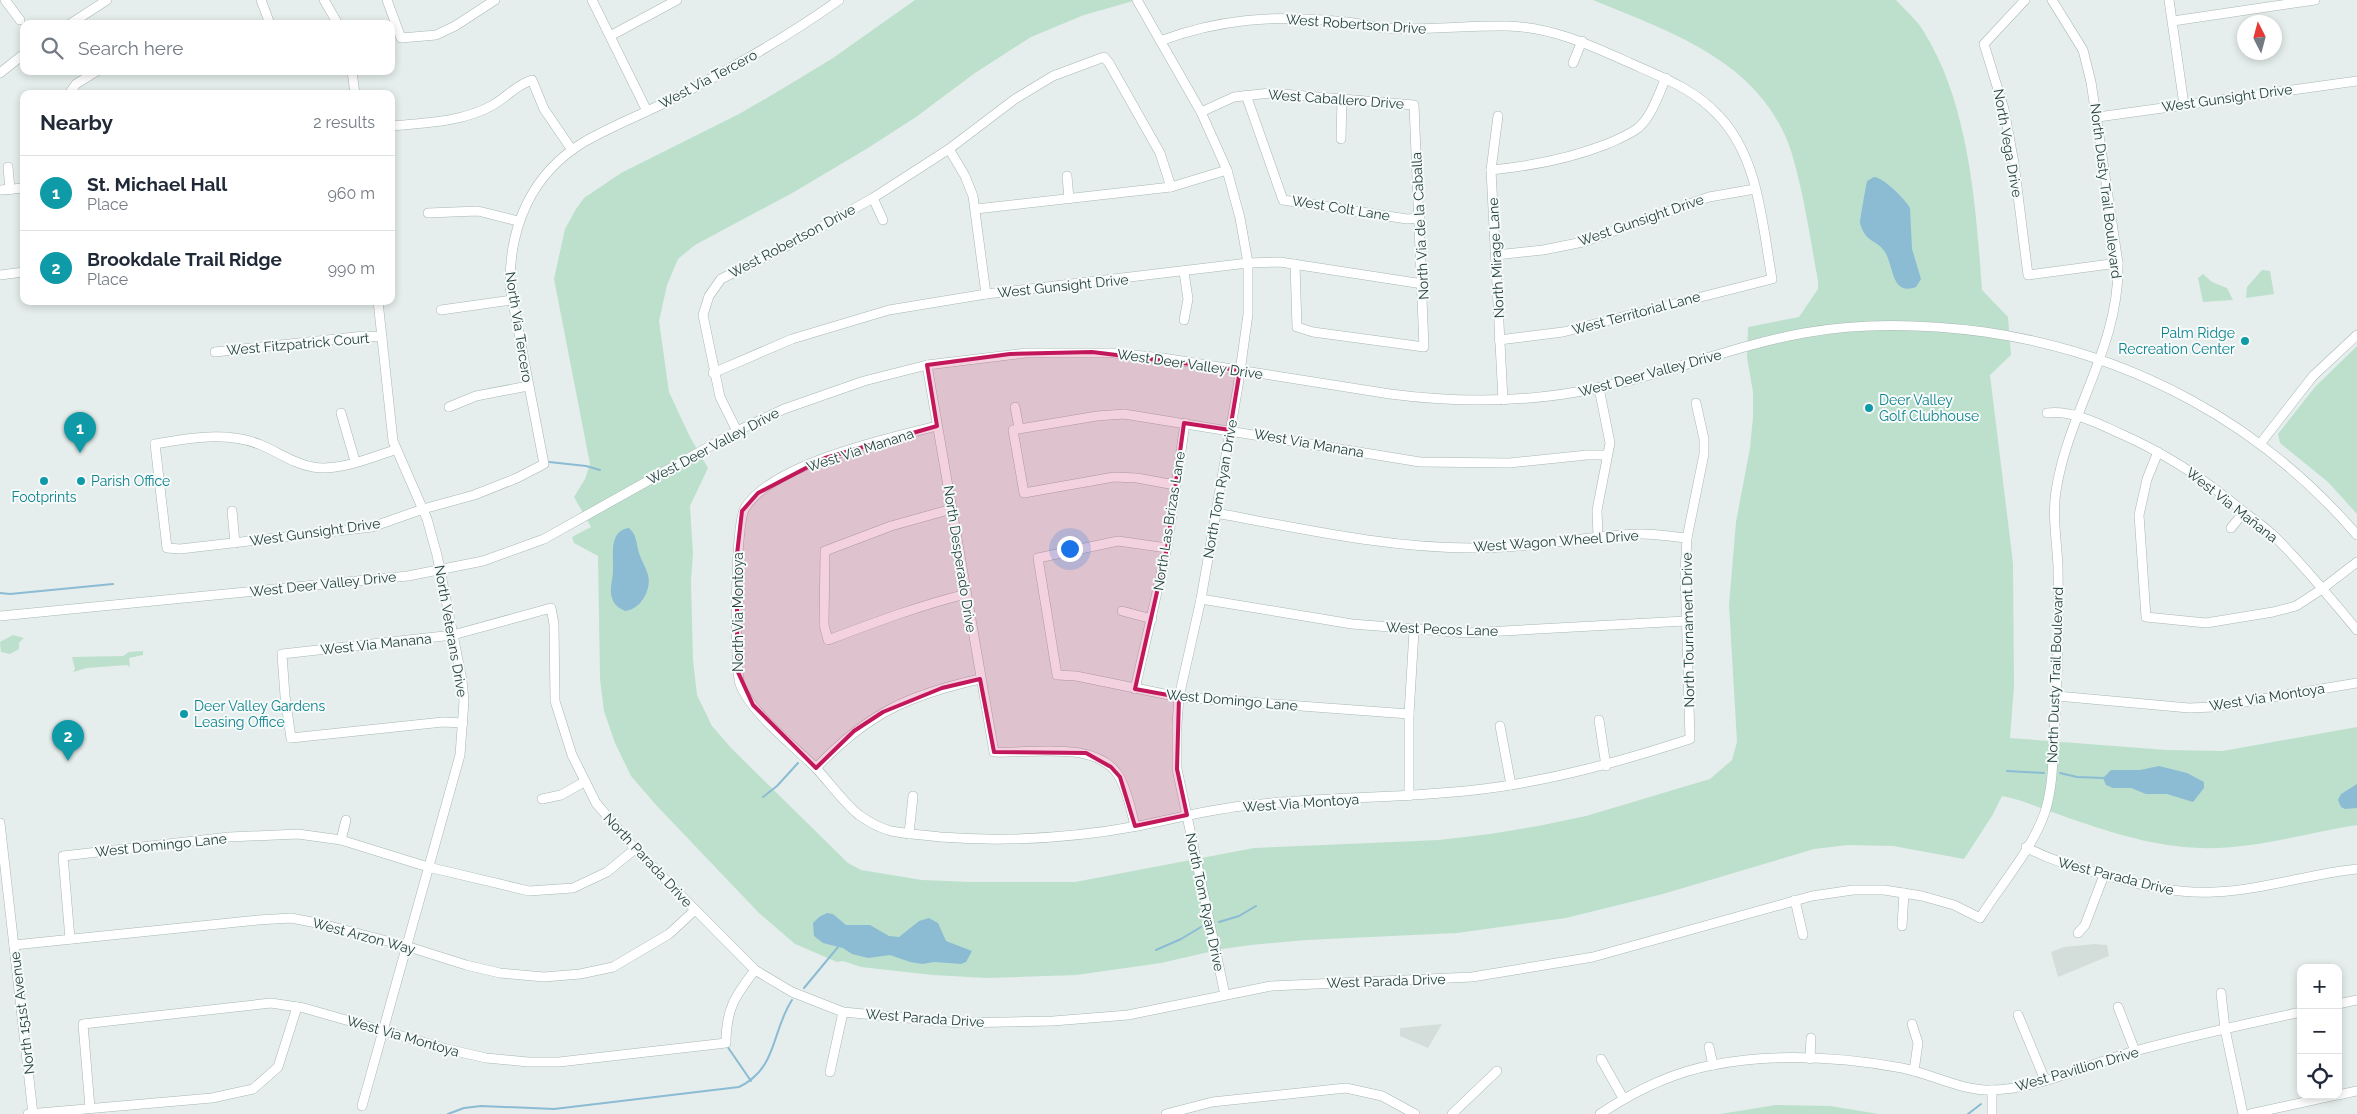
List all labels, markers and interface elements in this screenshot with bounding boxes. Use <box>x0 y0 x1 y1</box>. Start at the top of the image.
street label: West Robertson Drive <box>1285 11 1427 37</box>
north arrow <box>2237 15 2282 60</box>
search box <box>20 20 395 75</box>
icon: search <box>38 34 66 62</box>
text: Search here <box>78 37 184 59</box>
street label: West Via Tercero <box>656 46 760 112</box>
street label: West Gunsight Drive <box>2161 81 2293 115</box>
street label: West Caballero Drive <box>1267 86 1405 112</box>
street label: North Vega Drive <box>1991 87 2025 199</box>
street label: North Dusty Trail Boulevard <box>2087 102 2125 280</box>
text: Nearby <box>40 110 113 135</box>
text: 2 results <box>313 113 375 132</box>
street label: North Via de la Caballa <box>1408 152 1432 300</box>
text: St. Michael Hall <box>87 173 227 195</box>
text: 1 <box>52 184 60 203</box>
text: 960 m <box>327 184 375 203</box>
street label: West Gunsight Drive <box>1576 191 1706 249</box>
street label: West Colt Lane <box>1291 192 1391 224</box>
text: Place <box>87 195 128 214</box>
street label: North Mirage Lane <box>1485 197 1507 319</box>
street label: West Robertson Drive <box>726 201 858 281</box>
text: Brookdale Trail Ridge <box>87 248 282 270</box>
text: 2 <box>51 259 61 278</box>
text: 990 m <box>328 259 375 278</box>
text: Place <box>87 270 128 289</box>
street label: North Via Tercero <box>502 270 536 384</box>
street label: West Gunsight Drive <box>997 271 1129 301</box>
street label: West Territorial Lane <box>1570 288 1702 338</box>
place label: Palm Ridge Recreation Center <box>2118 325 2235 357</box>
street label: West Fitzpatrick Court <box>226 330 370 358</box>
marker: Palm Ridge Recreation Center <box>2239 335 2251 347</box>
street label: West Deer Valley Drive <box>1116 346 1264 382</box>
street label: West Deer Valley Drive <box>1577 346 1723 400</box>
place label: Deer Valley Golf Clubhouse <box>1879 392 1979 424</box>
marker: Deer Valley Golf Clubhouse <box>1863 402 1875 414</box>
street label: West Deer Valley Drive <box>644 404 782 488</box>
pin: 1 <box>64 412 96 453</box>
street label: North Tom Ryan Drive <box>1200 418 1240 560</box>
street label: West Via Manana <box>804 425 916 475</box>
street label: West Via Manana <box>1253 425 1365 461</box>
street label: North Las Brizas Lane <box>1150 450 1188 592</box>
street label: West Via Mañana <box>2183 464 2281 546</box>
place label: Parish Office <box>91 473 170 489</box>
marker: Footprints <box>38 475 50 487</box>
marker: Parish Office <box>75 475 87 487</box>
street label: North Desperado Drive <box>940 484 980 634</box>
place label: Footprints <box>11 489 77 505</box>
street label: West Gunsight Drive <box>249 515 381 549</box>
street label: West Wagon Wheel Drive <box>1473 527 1639 555</box>
your location <box>1057 536 1083 562</box>
street label: North Via Montoya <box>730 552 746 672</box>
street label: North Tournament Drive <box>1679 552 1697 708</box>
street label: North Veterans Drive <box>432 564 470 698</box>
street label: West Deer Valley Drive <box>249 568 397 600</box>
street label: North Dusty Trail Boulevard <box>2044 587 2066 763</box>
street label: West Pecos Lane <box>1386 619 1498 639</box>
street label: West Via Manana <box>320 630 432 658</box>
street label: West Via Montoya <box>2208 680 2326 714</box>
street label: West Domingo Lane <box>1166 686 1298 714</box>
place label: Deer Valley Gardens Leasing Office <box>194 698 325 730</box>
marker: Deer Valley Gardens Leasing Office <box>178 708 190 720</box>
pin: 2 <box>52 720 84 761</box>
street label: West Via Montoya <box>1242 791 1360 815</box>
street label: North Parada Drive <box>600 810 696 910</box>
street label: West Domingo Lane <box>94 830 228 860</box>
street label: North Tom Ryan Drive <box>1183 831 1227 973</box>
street label: West Parada Drive <box>2056 854 2176 898</box>
street label: West Arzon Way <box>311 915 418 958</box>
street label: North 151st Avenue <box>7 951 37 1075</box>
map controls <box>2297 964 2342 1099</box>
button: + <box>2297 964 2342 1009</box>
street label: West Parada Drive <box>1326 971 1446 991</box>
street label: West Parada Drive <box>865 1006 985 1030</box>
button: − <box>2297 1009 2342 1054</box>
street label: West Via Montoya <box>345 1012 461 1060</box>
street label: West Pavillion Drive <box>2013 1044 2141 1094</box>
button: locate <box>2297 1054 2342 1099</box>

